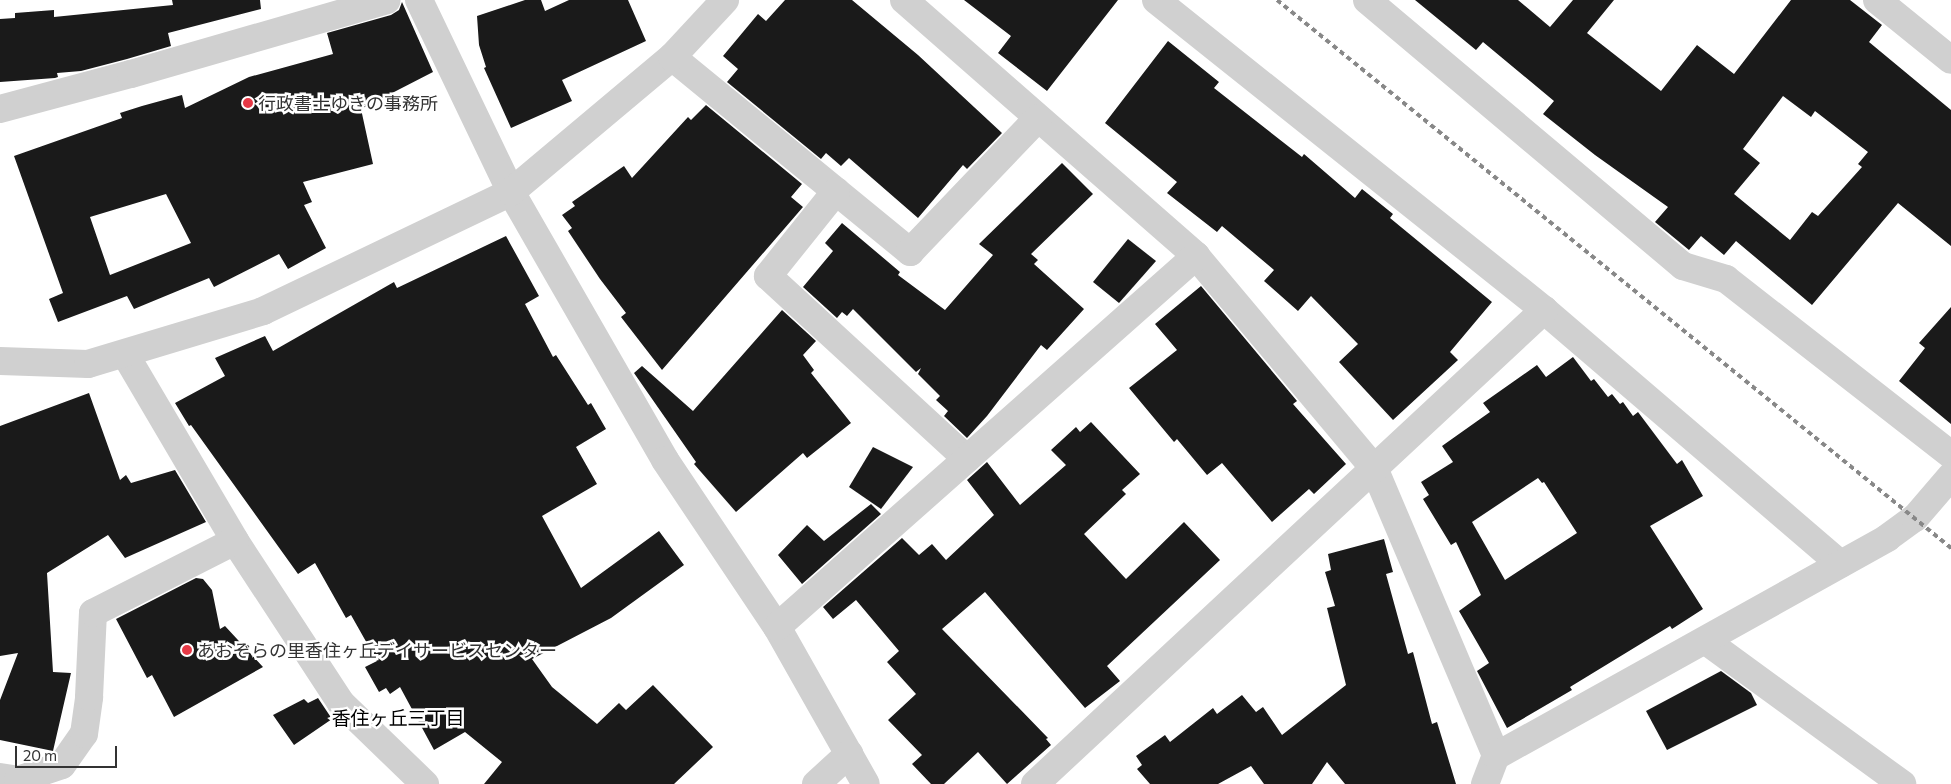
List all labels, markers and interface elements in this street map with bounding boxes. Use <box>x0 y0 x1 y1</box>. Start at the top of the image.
place label: 行政書士ゆきの事務所 <box>258 92 438 114</box>
marker: 行政書士ゆきの事務所 <box>242 97 254 109</box>
place label: あおぞらの里香住ヶ丘デイサービスセンター <box>197 639 557 661</box>
marker: あおぞらの里香住ヶ丘デイサービスセンター <box>181 644 193 656</box>
district label: 香住ヶ丘三丁目 <box>332 707 464 729</box>
scale bar <box>18 736 120 768</box>
text: 20 m <box>23 746 57 764</box>

